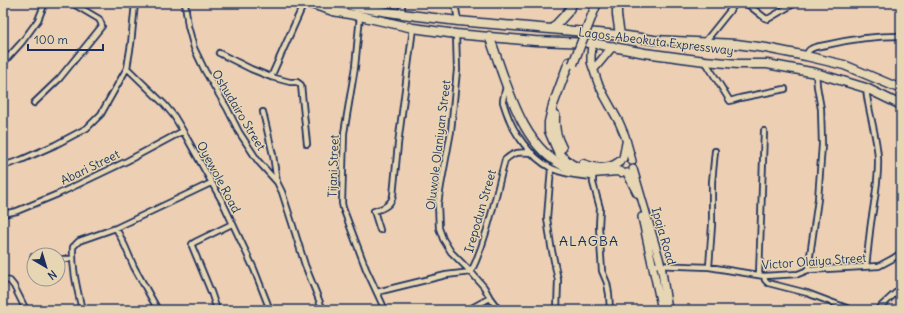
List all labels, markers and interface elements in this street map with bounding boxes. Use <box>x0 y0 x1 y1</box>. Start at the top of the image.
street label: Lagos-Abeokuta Expressway <box>578 24 734 58</box>
scale bar <box>28 26 103 52</box>
text: 100 m <box>34 32 68 47</box>
street label: Oshudairo Street <box>209 67 269 153</box>
street label: Oluwole Olaniyan Street <box>423 79 453 211</box>
street label: Tijani Street <box>324 134 342 198</box>
street label: Oyewole Road <box>194 139 244 215</box>
street label: Abari Street <box>58 146 122 188</box>
street label: Irepodun Street <box>461 168 499 254</box>
street label: Ipaja Road <box>649 205 679 267</box>
district label: ALAGBA <box>559 232 619 250</box>
north arrow <box>26 247 66 287</box>
street label: Victor Olaiya Street <box>761 250 867 272</box>
text: N <box>45 267 59 283</box>

